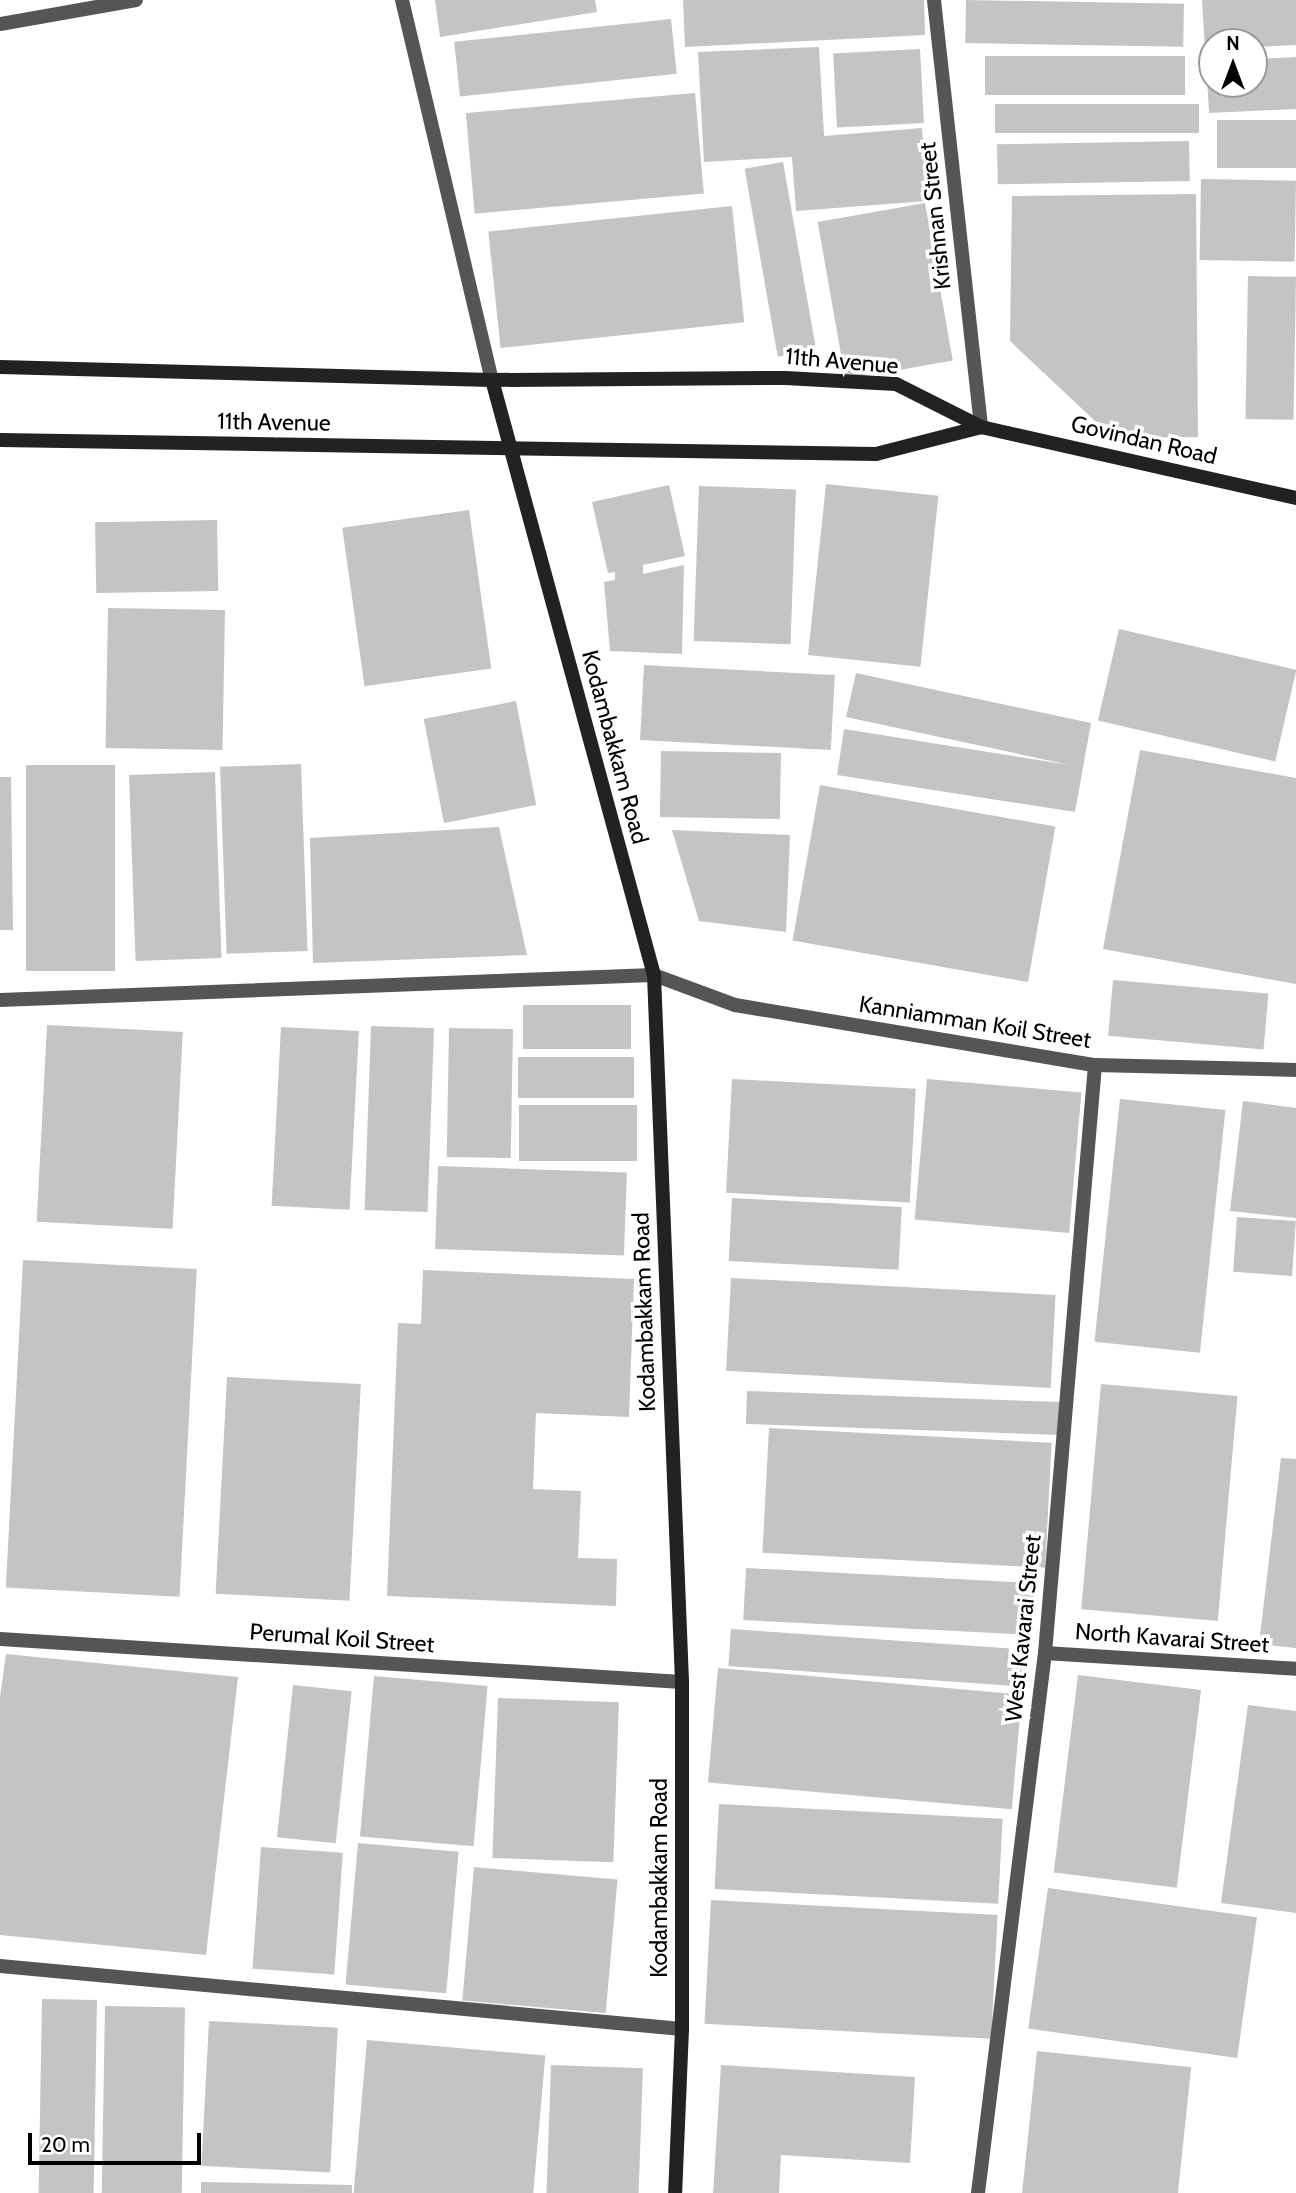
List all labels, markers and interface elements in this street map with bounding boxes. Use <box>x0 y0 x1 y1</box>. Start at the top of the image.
north arrow <box>1198 28 1268 98</box>
text: N <box>1226 32 1240 55</box>
street label: Krishnan Street <box>914 141 956 291</box>
street label: 11th Avenue <box>784 342 900 380</box>
street label: 11th Avenue <box>217 407 331 437</box>
street label: Govindan Road <box>1069 410 1219 470</box>
street label: Kodambakkam Road <box>576 647 654 847</box>
street label: Kanniamman Koil Street <box>857 990 1093 1054</box>
street label: Kodambakkam Road <box>627 1212 661 1412</box>
street label: West Kavarai Street <box>999 1533 1047 1723</box>
street label: North Kavarai Street <box>1074 1617 1270 1659</box>
street label: Perumal Koil Street <box>249 1618 435 1658</box>
street label: Kodambakkam Road <box>645 1778 673 1978</box>
scale bar <box>32 2120 205 2164</box>
text: 20 m <box>41 2132 90 2157</box>

